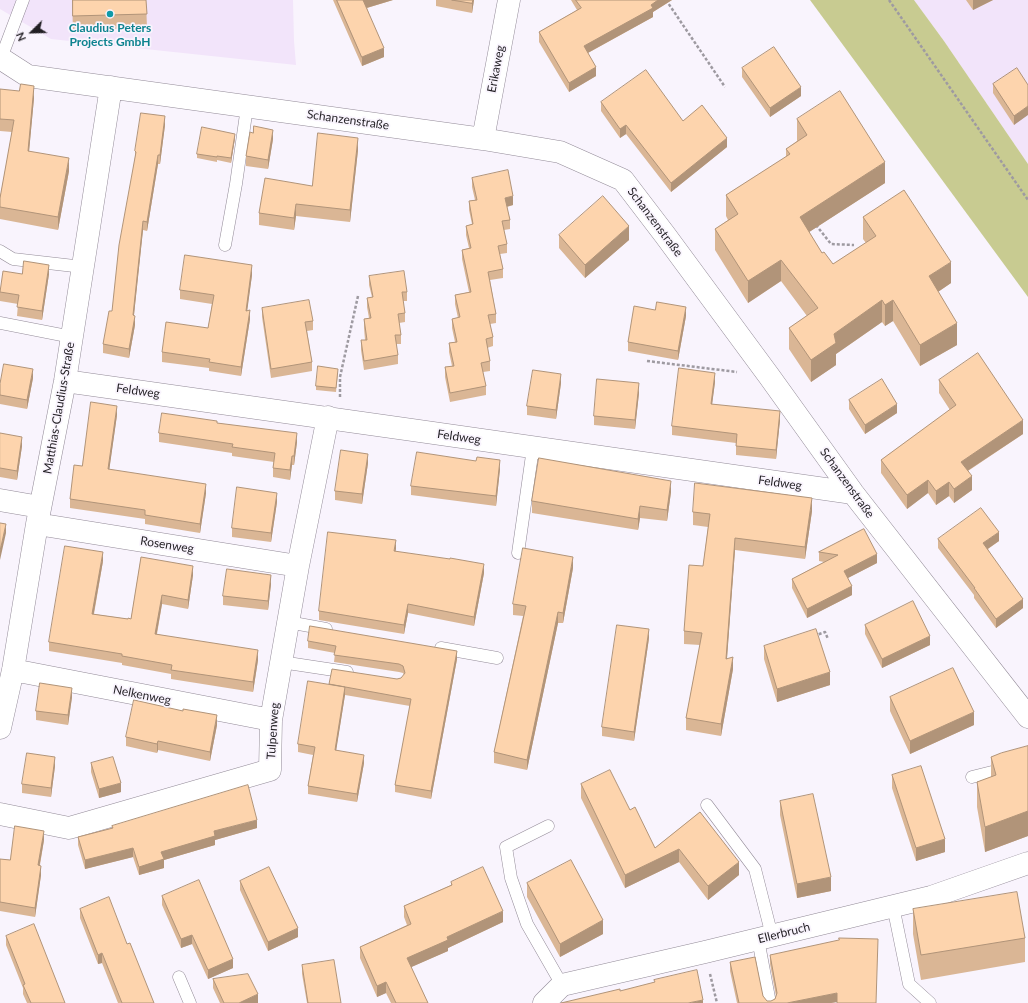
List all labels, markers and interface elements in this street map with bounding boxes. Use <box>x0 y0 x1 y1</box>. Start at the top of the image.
marker: Claudius Peters Projects GmbH <box>105 9 115 19</box>
north arrow <box>12 12 52 52</box>
place label: Claudius Peters Projects GmbH <box>69 21 151 49</box>
text: N <box>13 30 28 43</box>
street label: Erikaweg <box>484 44 508 94</box>
street label: Schanzenstraße <box>306 107 390 133</box>
street label: Schanzenstraße <box>624 185 686 259</box>
street label: Matthias-Claudius-Straße <box>40 341 78 475</box>
street label: Feldweg <box>115 381 161 401</box>
street label: Feldweg <box>436 427 482 447</box>
street label: Schanzenstraße <box>817 445 877 521</box>
street label: Feldweg <box>757 473 803 493</box>
street label: Rosenweg <box>139 534 195 556</box>
street label: Nelkenweg <box>112 682 172 708</box>
street label: Tulpenweg <box>264 702 282 760</box>
street label: Ellerbruch <box>756 920 812 946</box>

